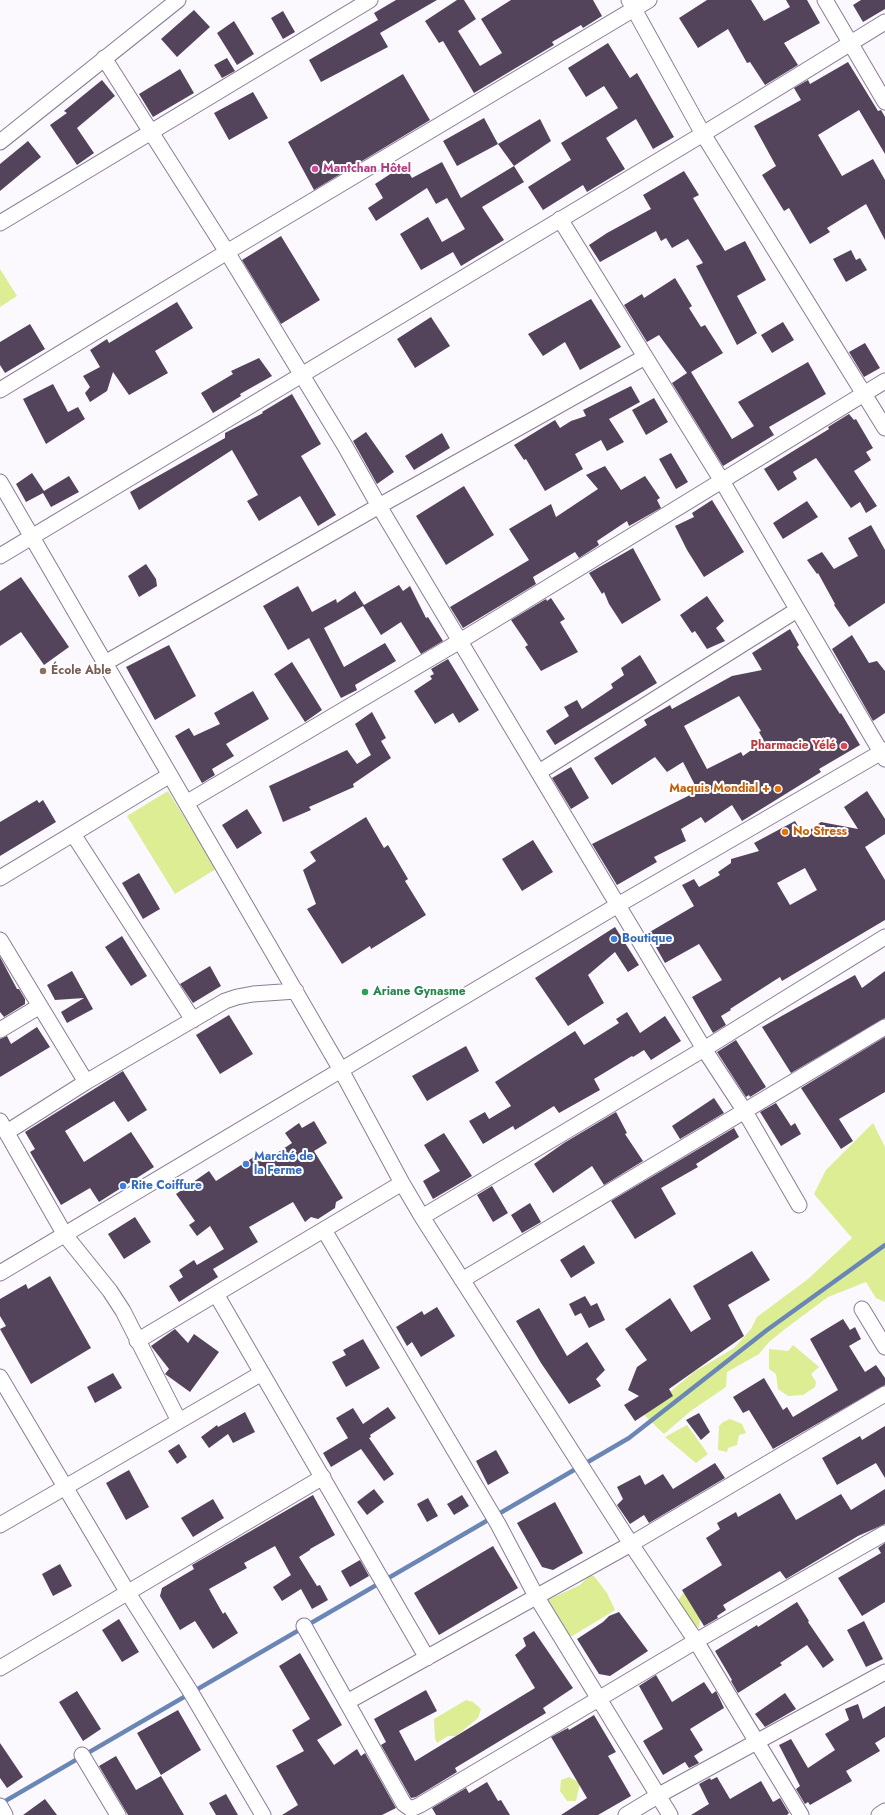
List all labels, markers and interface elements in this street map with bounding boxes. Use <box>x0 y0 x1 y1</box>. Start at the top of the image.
place label: Mantchan Hôtel <box>323 162 411 176</box>
marker: Mantchan Hôtel <box>310 164 320 174</box>
place label: École Able <box>51 664 111 678</box>
marker: École Able <box>38 666 48 676</box>
place label: Pharmacie Yélé <box>751 739 836 753</box>
marker: Pharmacie Yélé <box>839 741 849 751</box>
place label: Maquis Mondial + <box>669 782 770 796</box>
marker: Maquis Mondial + <box>773 784 783 794</box>
place label: No Stress <box>793 825 847 839</box>
marker: No Stress <box>780 827 790 837</box>
place label: Boutique <box>622 932 672 946</box>
marker: Boutique <box>609 934 619 944</box>
place label: Ariane Gynasme <box>373 985 466 999</box>
marker: Ariane Gynasme <box>360 987 370 997</box>
place label: Marché de la Ferme <box>254 1150 313 1178</box>
marker: Marché de la Ferme <box>241 1159 251 1169</box>
place label: Rite Coiffure <box>131 1179 202 1193</box>
marker: Rite Coiffure <box>118 1181 128 1191</box>

